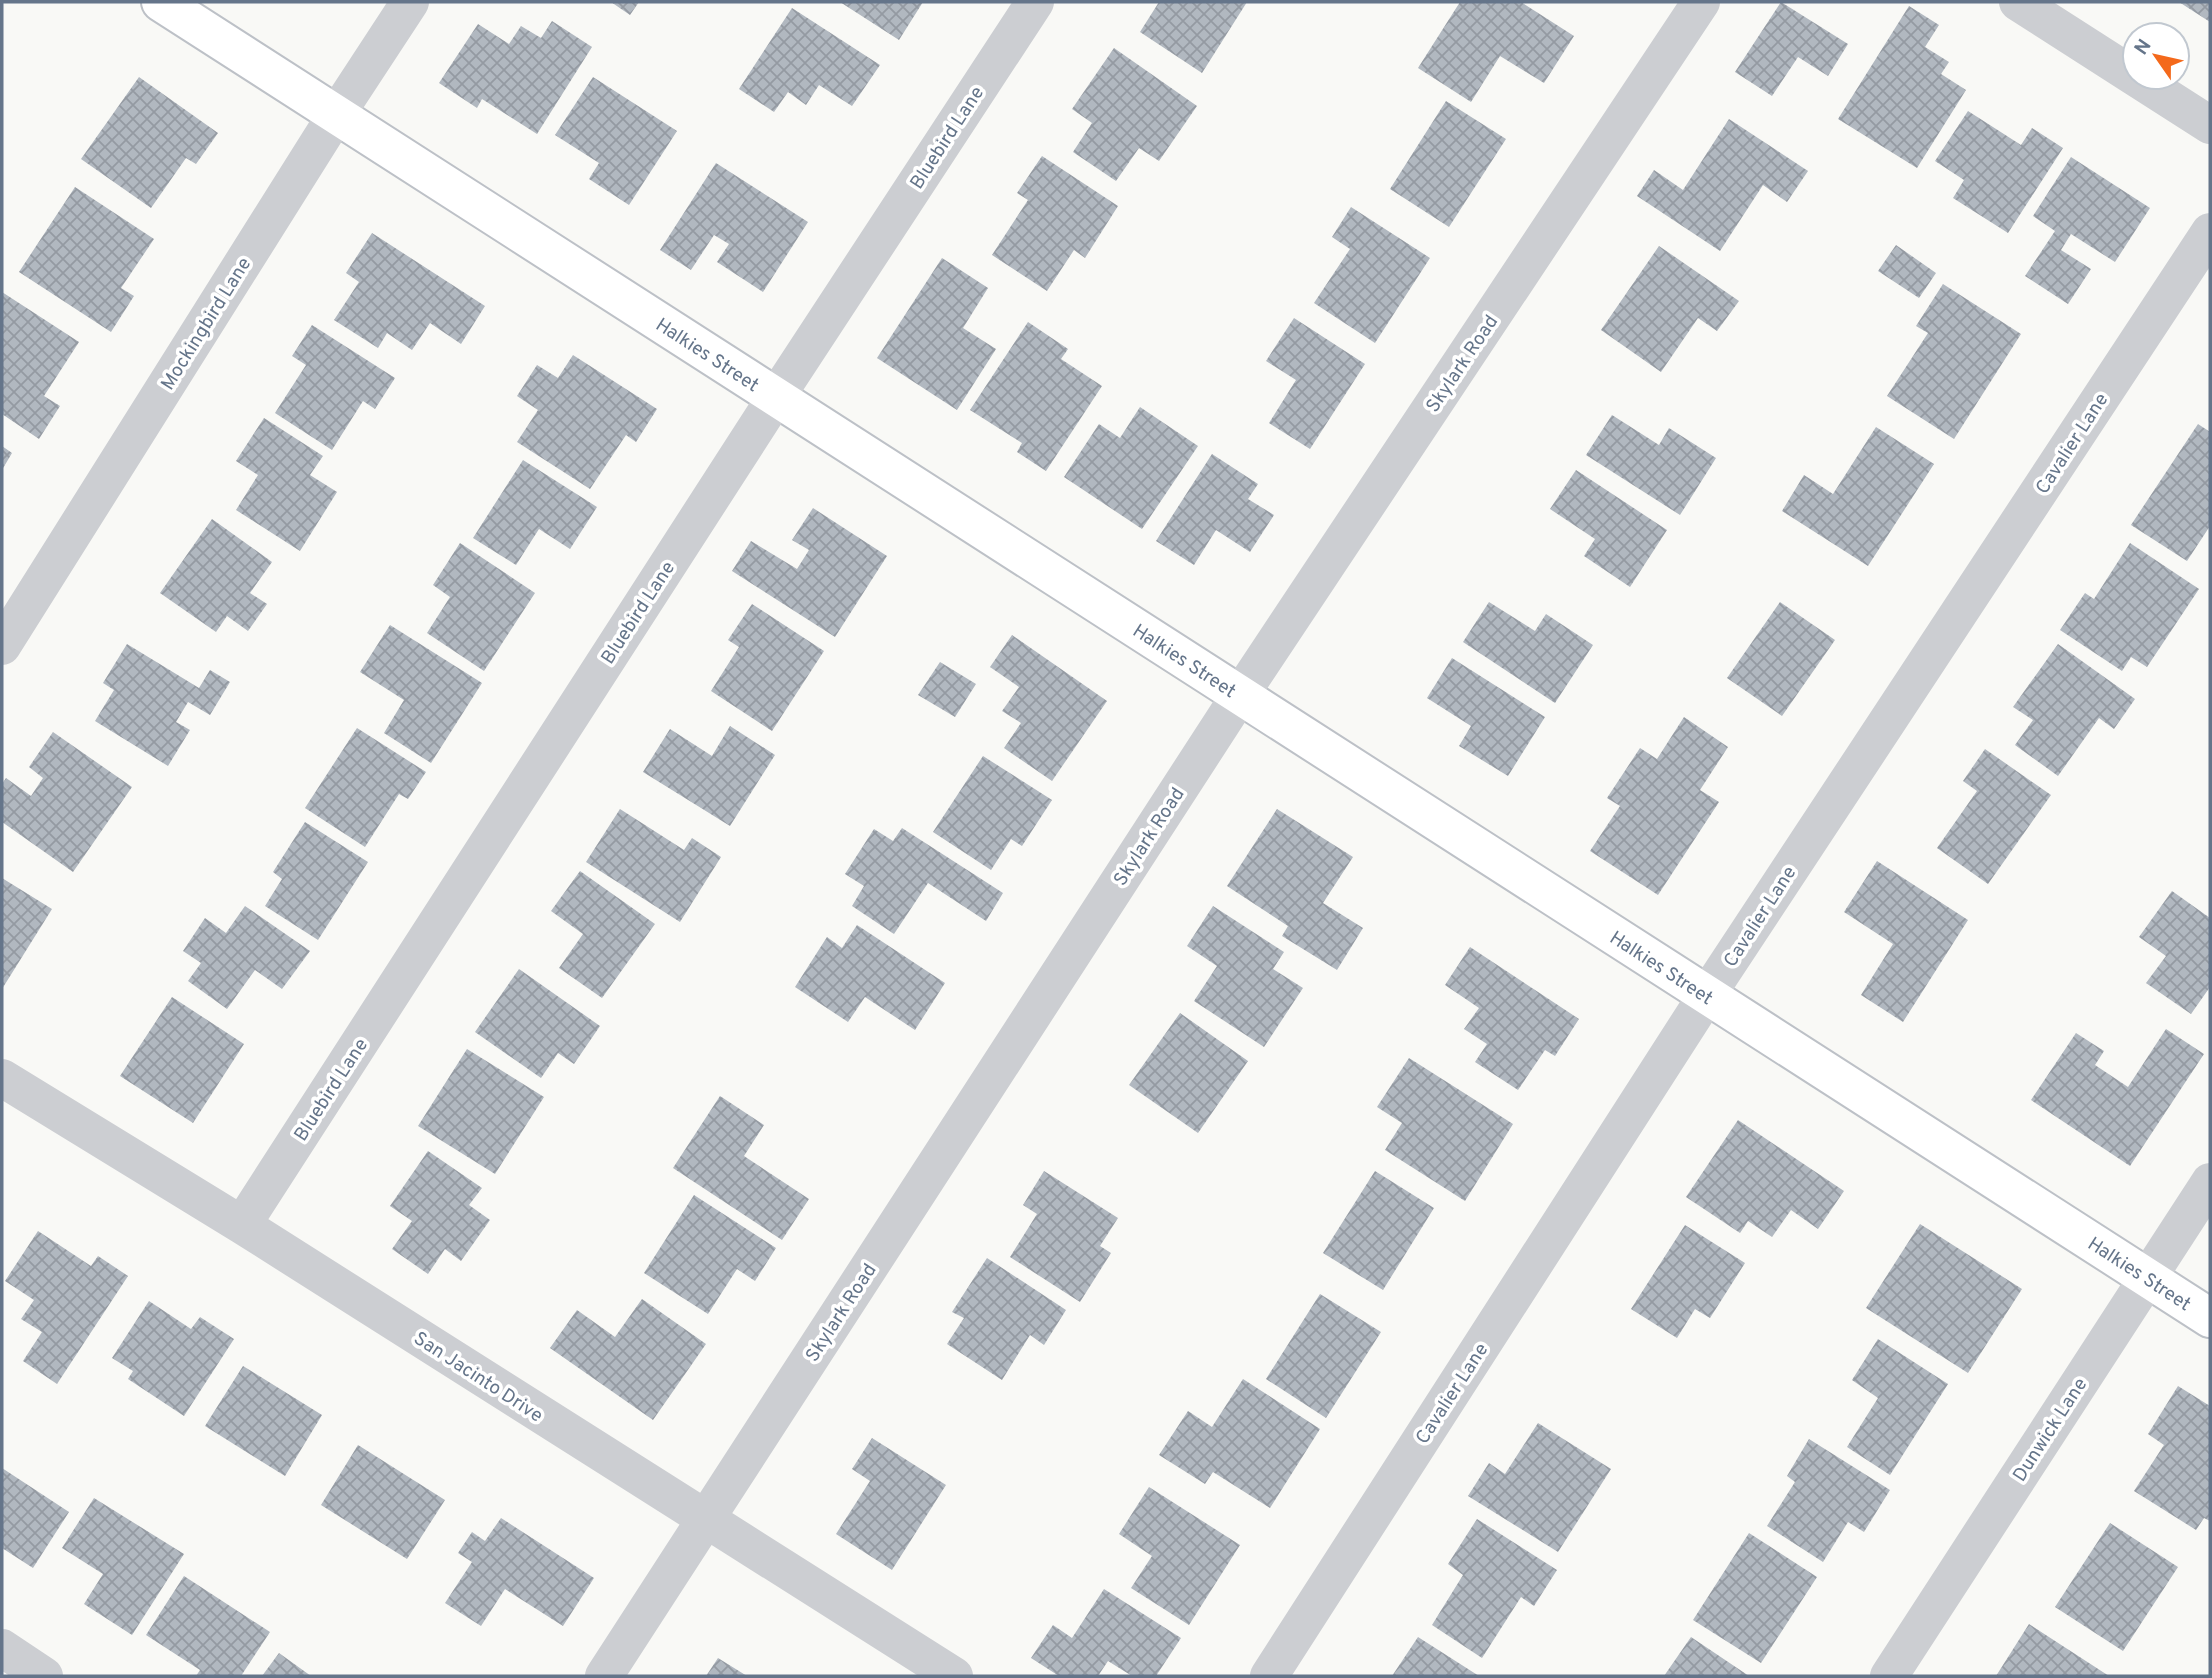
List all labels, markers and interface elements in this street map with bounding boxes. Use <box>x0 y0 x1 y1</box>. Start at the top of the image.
north arrow <box>2121 21 2191 91</box>
text: N <box>2130 35 2157 60</box>
street label: Bluebird Lane <box>906 82 990 194</box>
street label: Mockingbird Lane <box>156 253 257 395</box>
street label: Skylark Road <box>1421 311 1504 417</box>
street label: Halkies Street <box>651 313 763 398</box>
street label: Cavalier Lane <box>2031 389 2114 499</box>
street label: Bluebird Lane <box>597 557 681 669</box>
street label: Halkies Street <box>1128 619 1240 704</box>
street label: Skylark Road <box>1109 783 1190 891</box>
street label: Cavalier Lane <box>1719 862 1802 972</box>
street label: Halkies Street <box>1605 926 1717 1011</box>
street label: Bluebird Lane <box>290 1034 374 1146</box>
street label: Halkies Street <box>2083 1232 2195 1317</box>
street label: Skylark Road <box>801 1259 882 1367</box>
street label: San Jacinto Drive <box>409 1327 547 1428</box>
street label: Cavalier Lane <box>1411 1339 1494 1449</box>
street label: Dunwick Lane <box>2008 1374 2093 1486</box>

